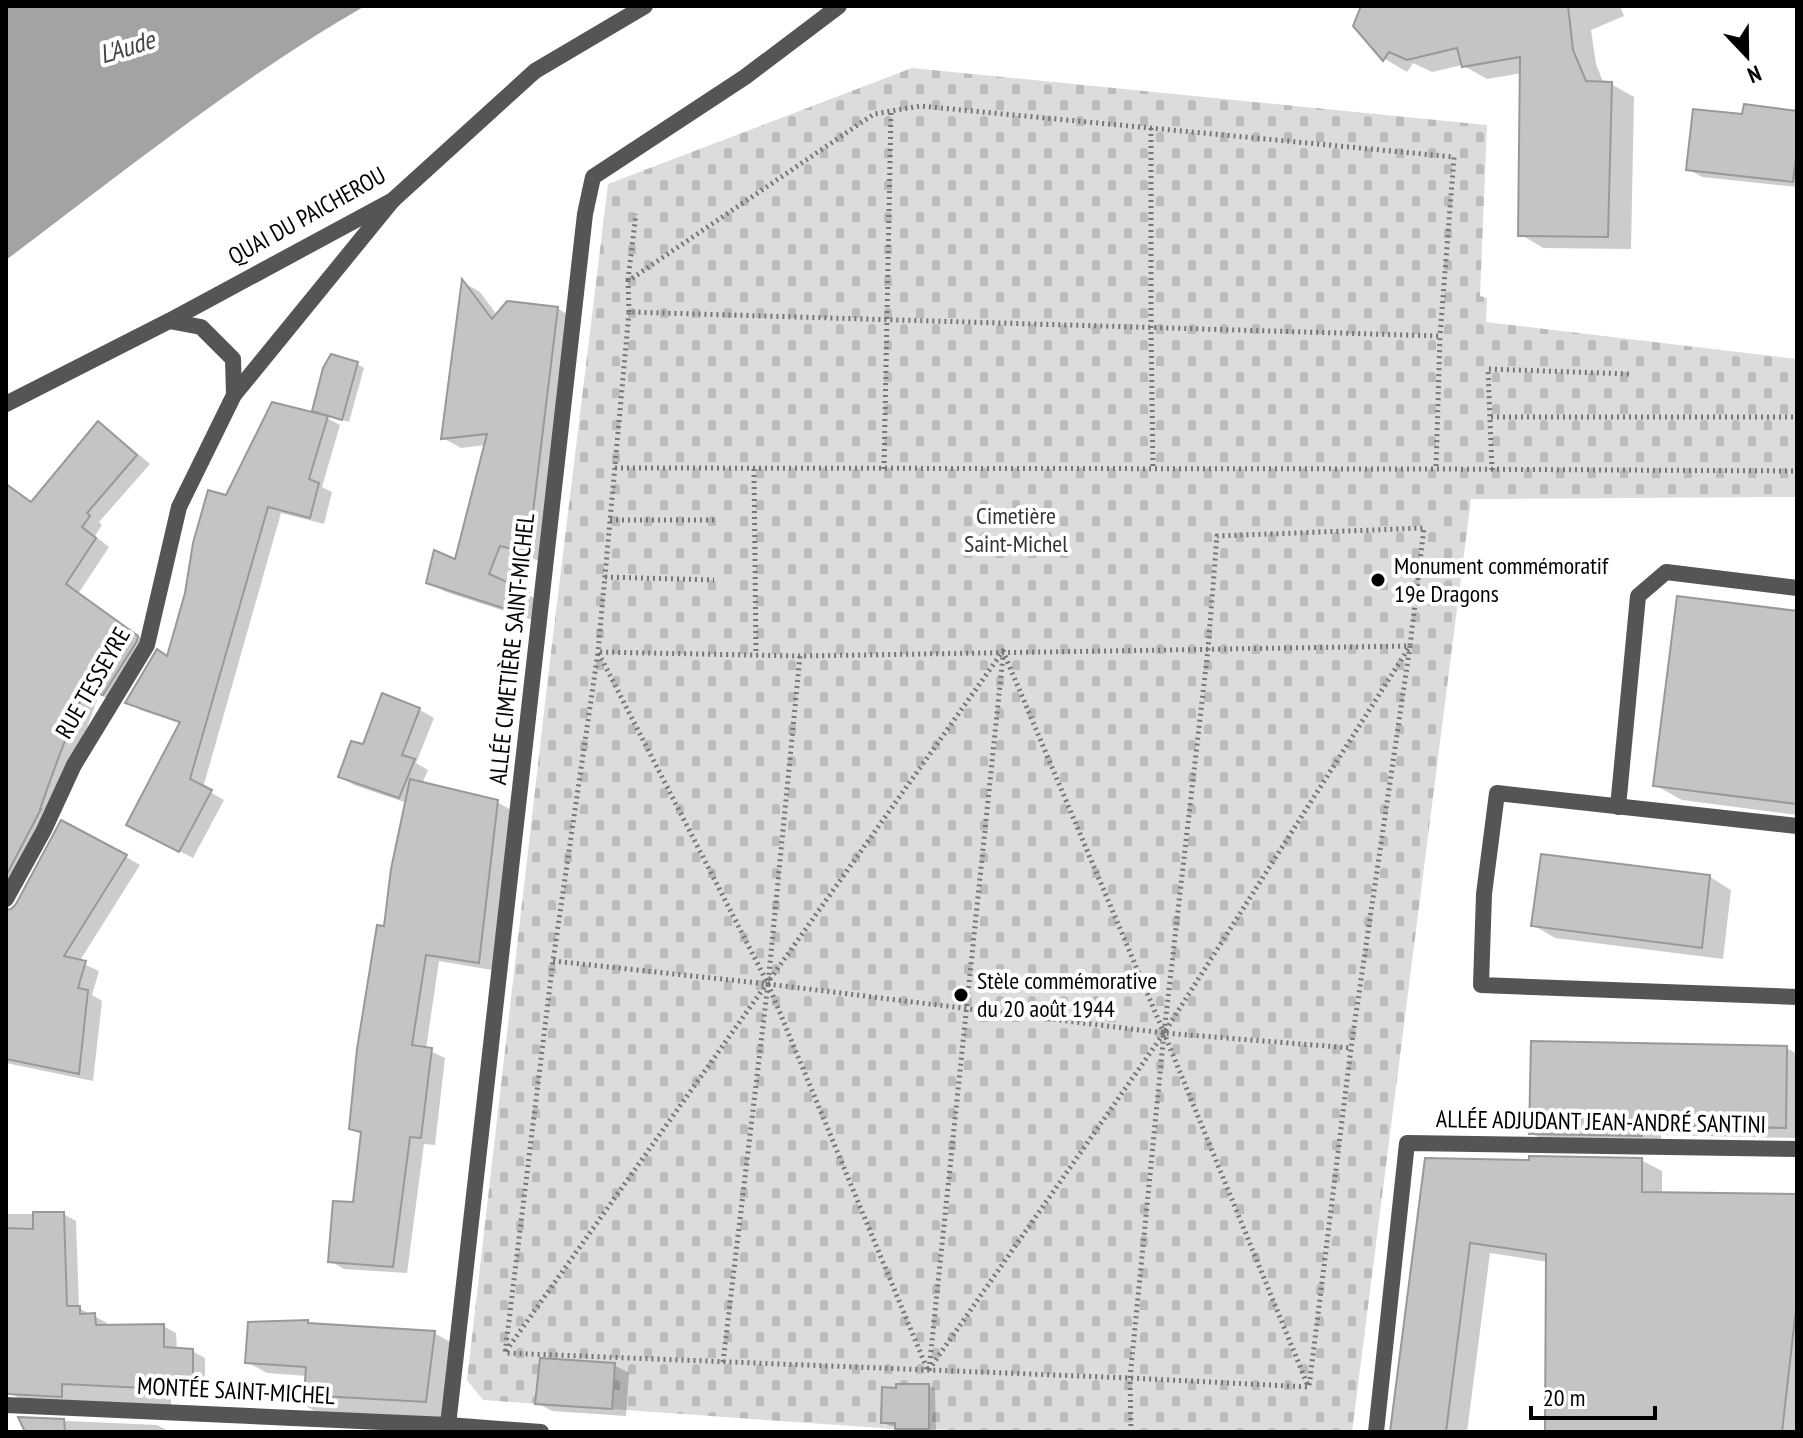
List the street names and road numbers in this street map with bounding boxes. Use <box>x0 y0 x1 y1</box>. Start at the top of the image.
street label: QUAI DU PAICHEROU <box>223 160 391 272</box>
street label: ALLÉE CIMETIÈRE SAINT-MICHEL <box>482 512 541 786</box>
street label: RUE TESSEYRE <box>48 622 137 744</box>
street label: ALLÉE ADJUDANT JEAN-ANDRÉ SANTINI <box>1436 1103 1766 1140</box>
street label: MONTÉE SAINT-MICHEL <box>136 1370 336 1411</box>

